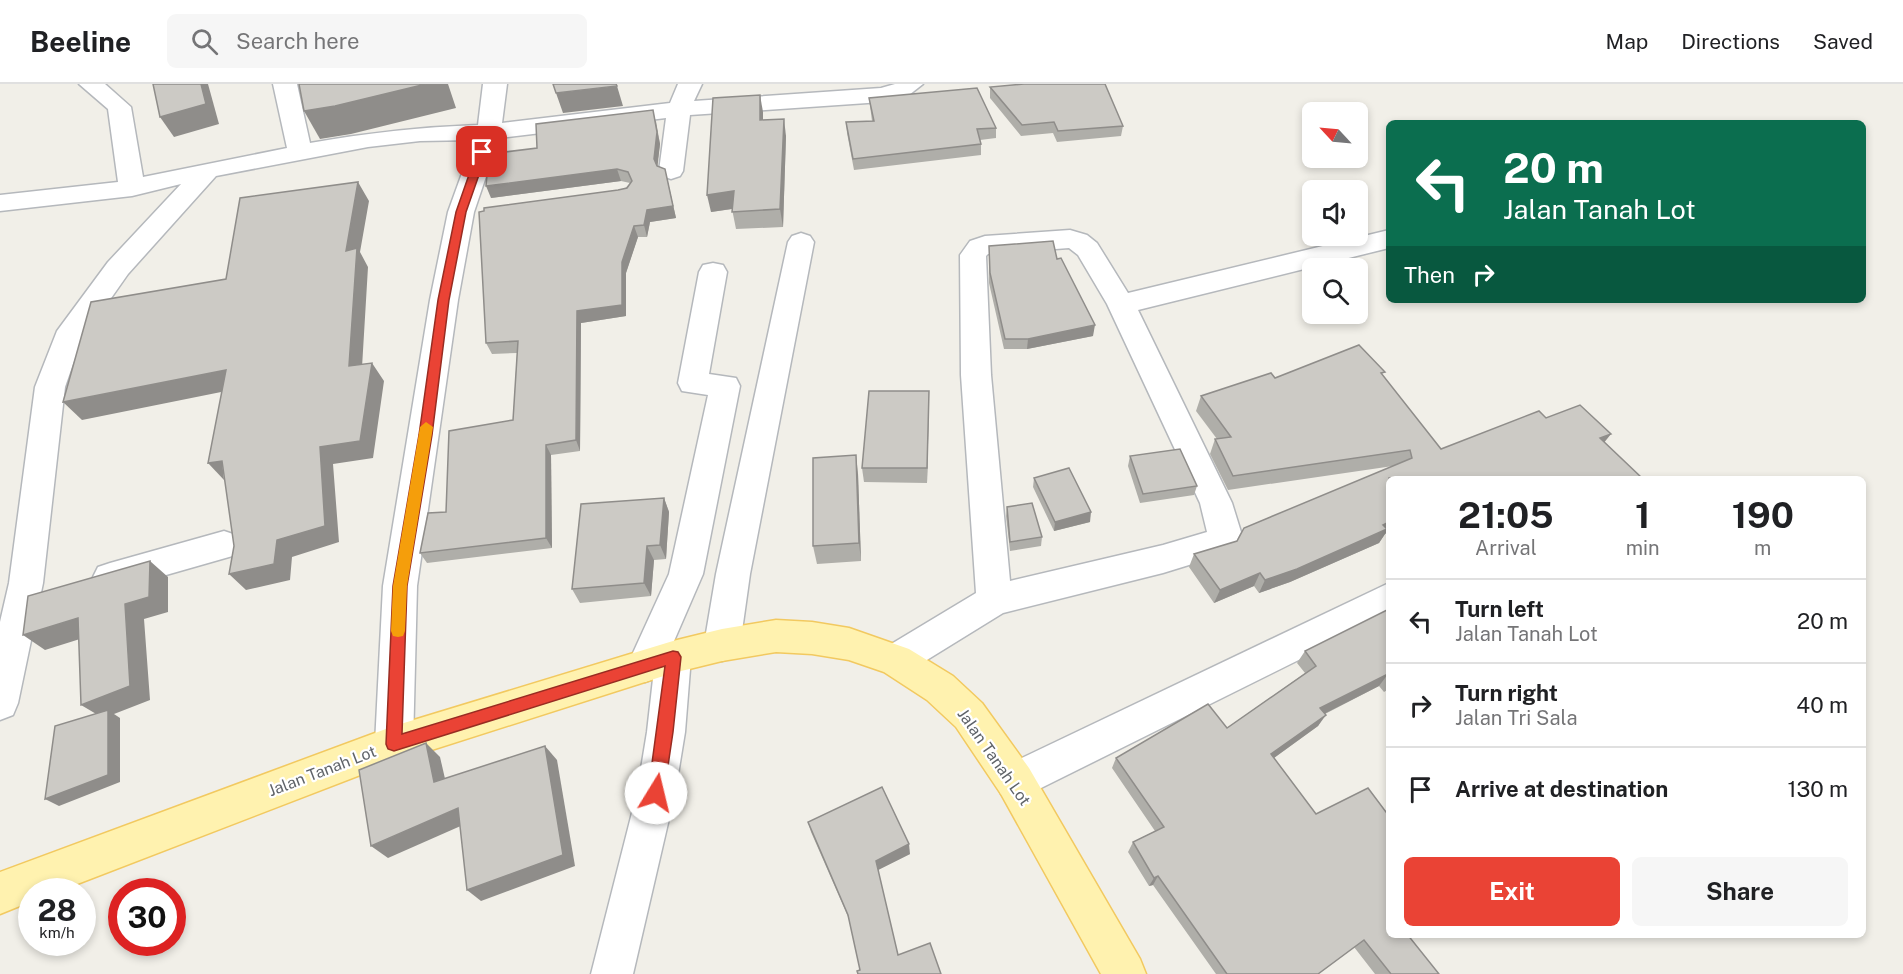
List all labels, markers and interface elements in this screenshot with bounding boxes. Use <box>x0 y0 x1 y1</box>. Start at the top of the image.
search box <box>167 14 587 68</box>
text: Beeline <box>30 25 131 58</box>
icon: search <box>188 25 221 58</box>
text: Search here <box>236 28 360 54</box>
text: Map <box>1606 29 1648 54</box>
text: Directions <box>1681 29 1780 54</box>
text: Saved <box>1813 29 1873 54</box>
north arrow <box>1302 102 1368 168</box>
map controls <box>1302 102 1368 324</box>
pin <box>456 126 507 177</box>
icon: arrive <box>465 135 498 168</box>
text: 20 m <box>1503 143 1604 192</box>
icon: left <box>1404 144 1482 222</box>
button: sound <box>1302 180 1368 246</box>
text: Jalan Tanah Lot <box>1503 193 1696 225</box>
button: search <box>1302 258 1368 324</box>
icon: right <box>1467 258 1500 291</box>
text: Then <box>1404 262 1455 288</box>
text: 21:05 <box>1458 494 1554 536</box>
text: 1 <box>1635 494 1650 536</box>
text: 190 <box>1732 494 1794 536</box>
text: Arrival <box>1475 536 1537 560</box>
text: min <box>1626 536 1660 560</box>
text: m <box>1754 536 1771 560</box>
text: Turn left <box>1455 596 1544 622</box>
icon: left <box>1404 605 1437 638</box>
text: 20 m <box>1797 608 1848 634</box>
text: Jalan Tanah Lot <box>1455 622 1598 646</box>
text: Turn right <box>1455 680 1558 706</box>
icon: right <box>1404 689 1437 722</box>
text: 40 m <box>1796 692 1848 718</box>
street label: Jalan Tanah Lot <box>953 705 1035 809</box>
text: Jalan Tri Sala <box>1455 706 1578 730</box>
street label: Jalan Tanah Lot <box>265 742 379 800</box>
position arrow <box>624 761 688 825</box>
icon: arrive <box>1404 773 1437 806</box>
text: Arrive at destination <box>1455 776 1668 802</box>
text: 130 m <box>1787 776 1848 802</box>
button: Exit <box>1404 857 1620 926</box>
button: Share <box>1632 857 1848 926</box>
speed limit sign: 30 <box>108 878 186 956</box>
text: 28 <box>37 892 77 928</box>
text: km/h <box>39 924 75 941</box>

